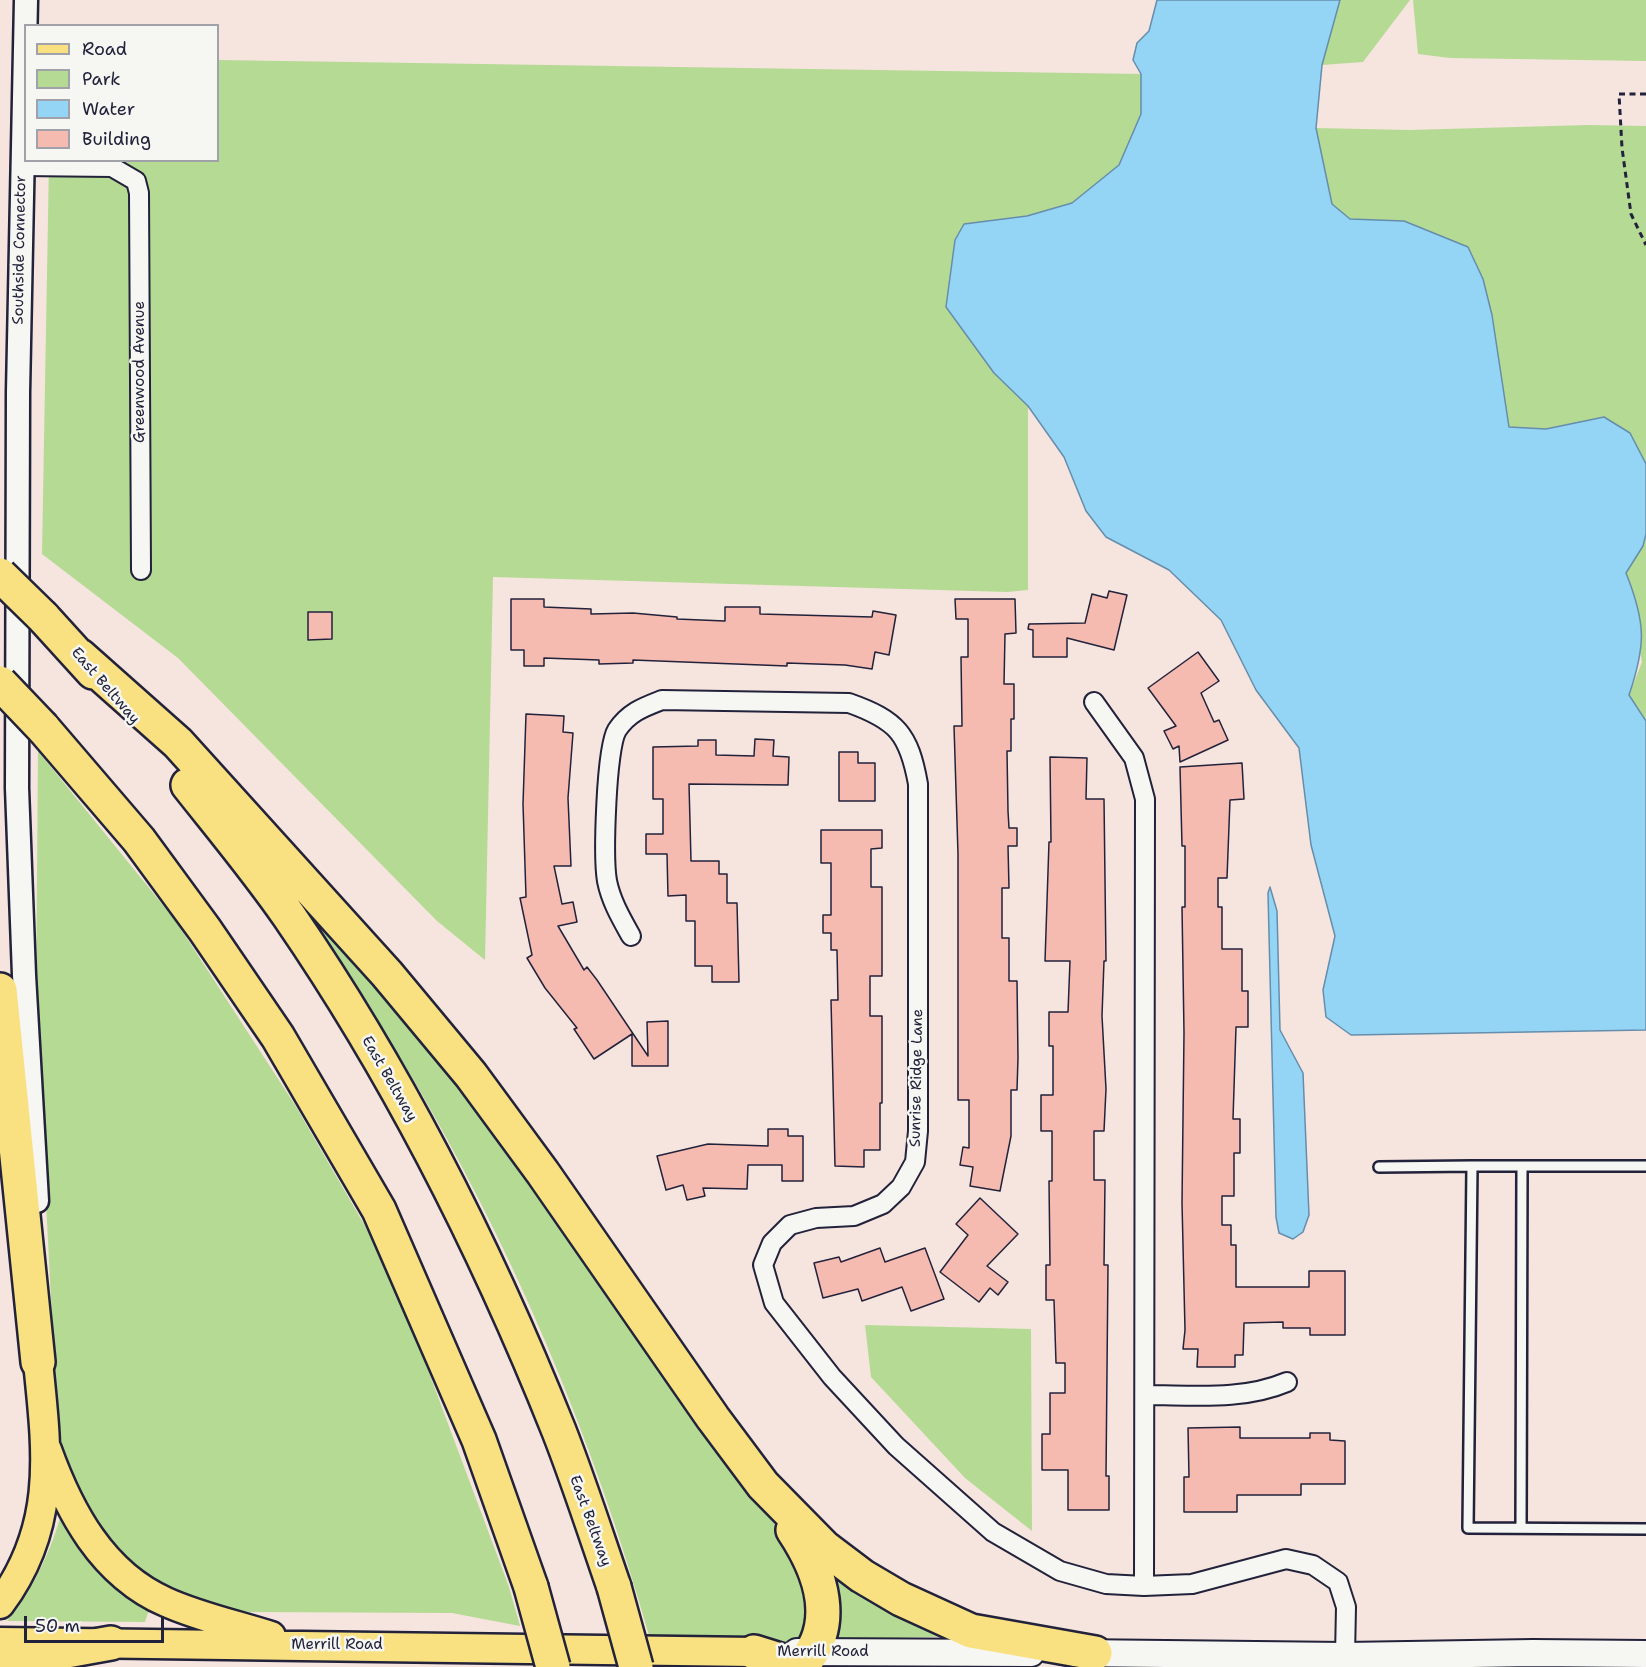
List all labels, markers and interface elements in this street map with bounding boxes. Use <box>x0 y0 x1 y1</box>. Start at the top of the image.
legend <box>24 24 219 162</box>
text: Road <box>82 37 127 61</box>
text: Park <box>82 67 121 91</box>
text: Water <box>82 97 135 121</box>
text: Building <box>82 127 151 151</box>
street label: Southside Connector <box>10 175 30 325</box>
street label: Greenwood Avenue <box>131 301 149 443</box>
street label: East Beltway <box>67 644 143 728</box>
street label: Sunrise Ridge Lane <box>907 1009 927 1147</box>
street label: East Beltway <box>357 1033 421 1125</box>
street label: East Beltway <box>565 1473 615 1569</box>
scale bar <box>27 1604 166 1642</box>
text: 50 m <box>35 1614 80 1638</box>
street label: Merrill Road <box>291 1636 383 1654</box>
street label: Merrill Road <box>777 1643 869 1661</box>

